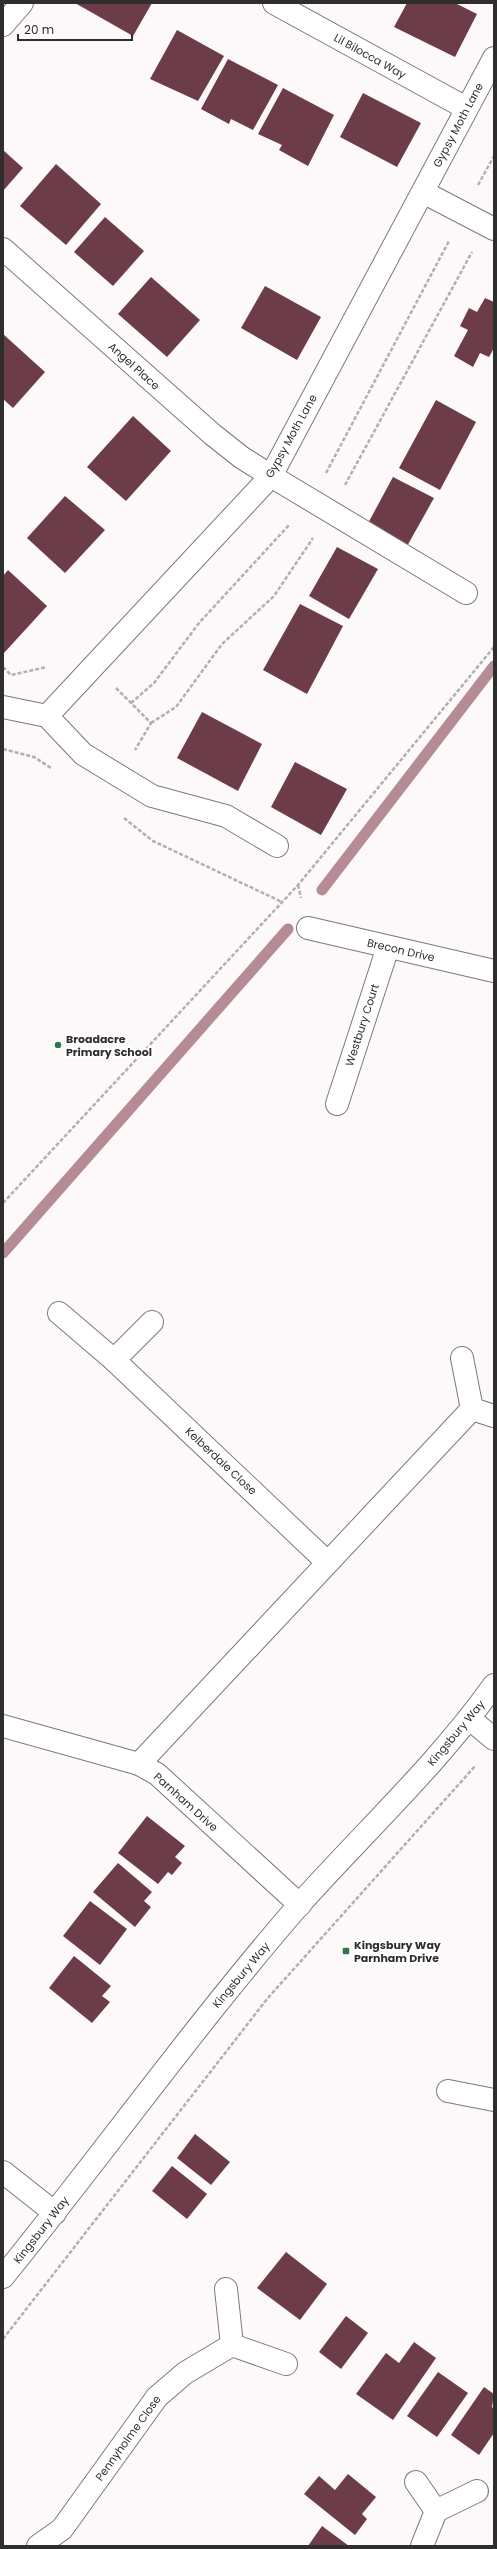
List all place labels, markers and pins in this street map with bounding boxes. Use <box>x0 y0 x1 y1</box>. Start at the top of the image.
place label: Broadacre Primary School <box>66 1031 152 1060</box>
marker: Broadacre Primary School <box>53 1040 63 1050</box>
place label: Kingsbury Way Parnham Drive <box>354 1937 441 1966</box>
marker: Kingsbury Way Parnham Drive <box>341 1946 351 1956</box>

